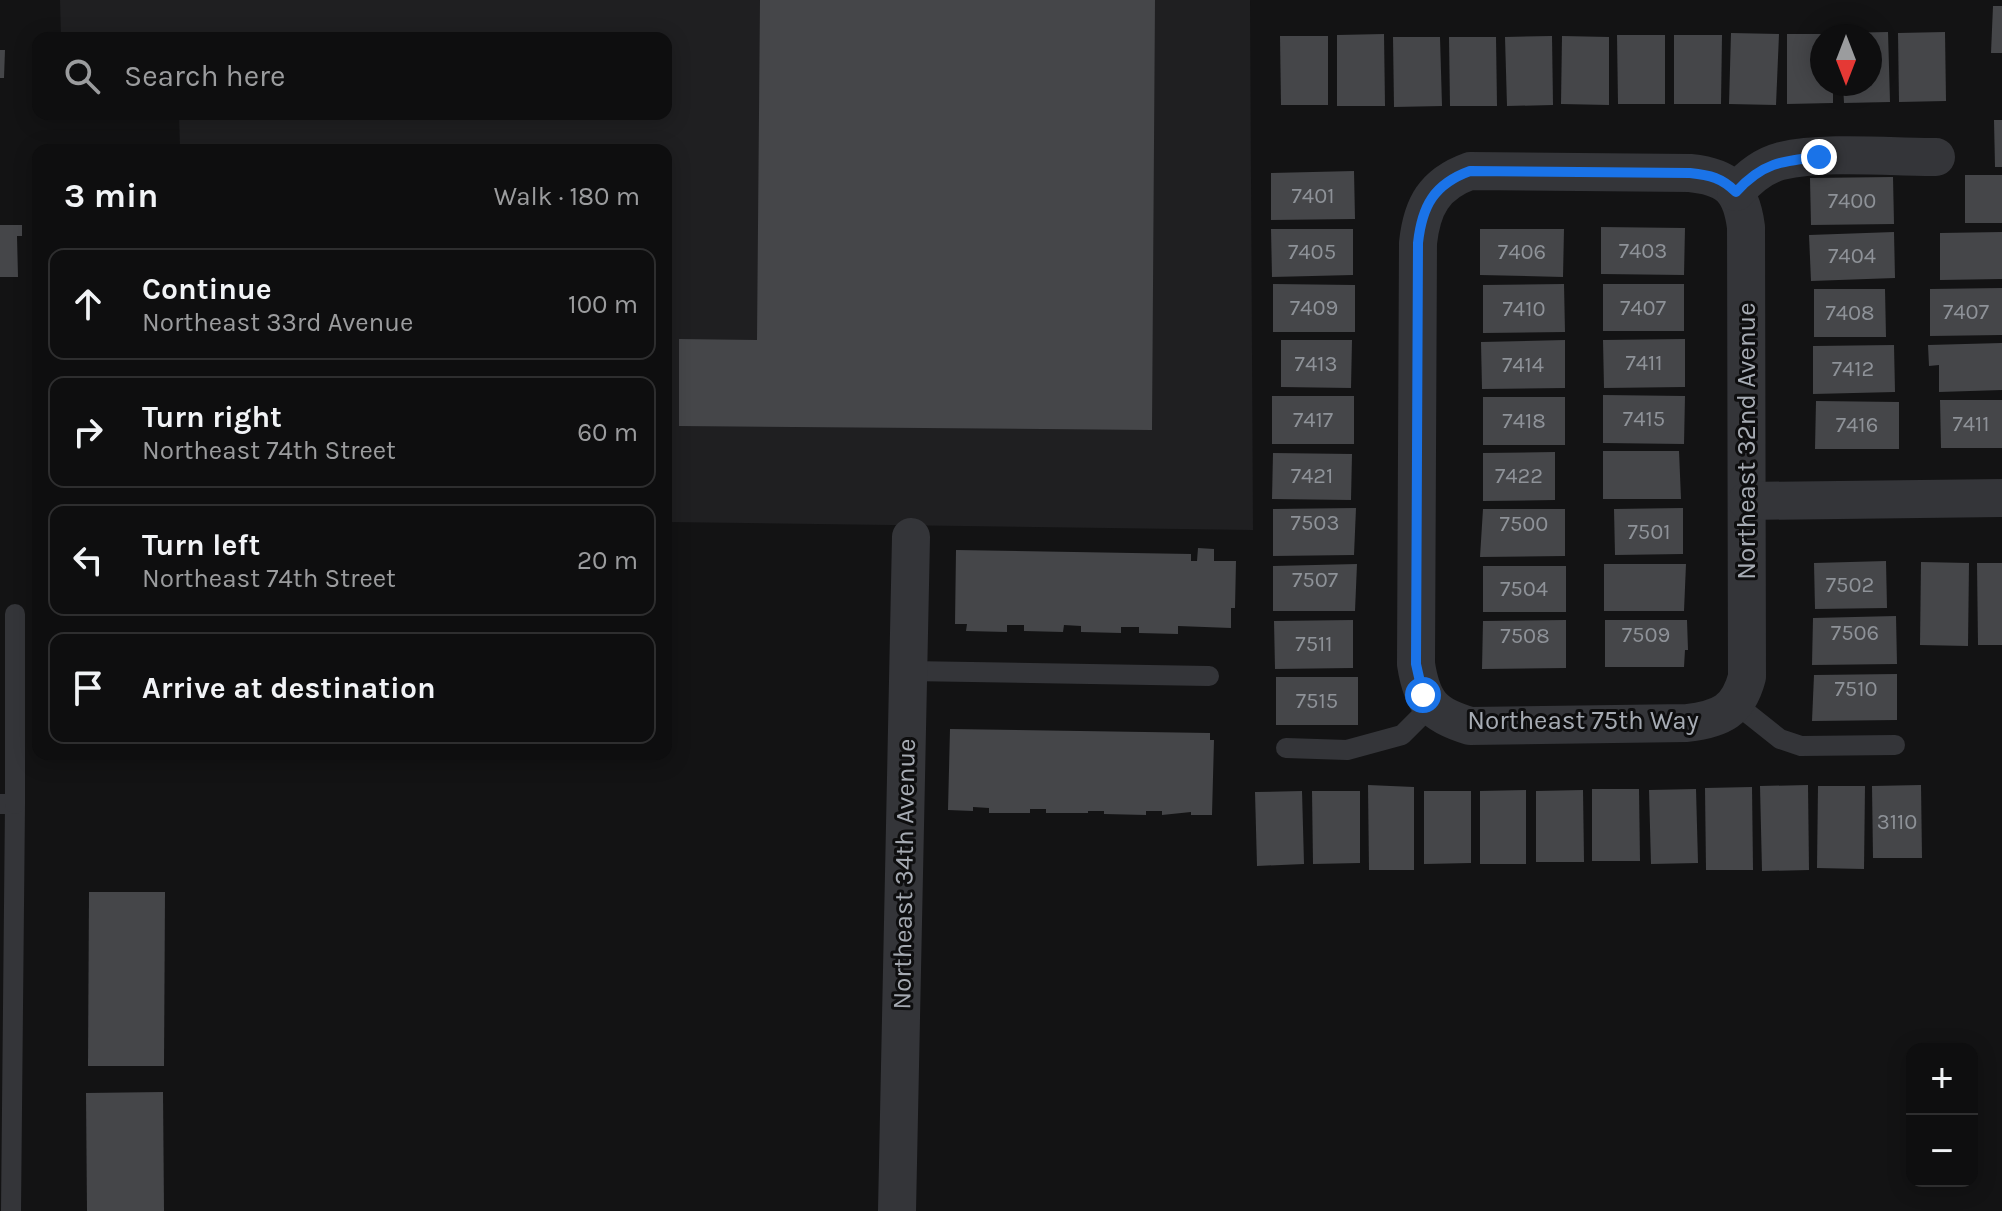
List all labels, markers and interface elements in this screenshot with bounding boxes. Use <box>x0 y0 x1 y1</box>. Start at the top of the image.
north arrow <box>1810 24 1882 96</box>
search box <box>32 32 672 120</box>
icon: search <box>60 54 104 98</box>
text: Search here <box>124 58 285 94</box>
route end <box>1801 139 1837 175</box>
text: 3 min <box>64 176 158 216</box>
text: Walk · 180 m <box>494 181 640 212</box>
house number: 7401 <box>1292 183 1334 209</box>
house number: 7400 <box>1828 188 1876 214</box>
house number: 7403 <box>1619 238 1667 264</box>
house number: 7405 <box>1288 239 1336 265</box>
house number: 7406 <box>1498 239 1546 265</box>
house number: 7404 <box>1828 243 1876 269</box>
text: Continue <box>142 271 272 307</box>
icon: ahead <box>66 282 110 326</box>
text: 100 m <box>568 289 638 320</box>
house number: 7409 <box>1290 295 1338 321</box>
house number: 7407 <box>1620 295 1666 321</box>
house number: 7410 <box>1503 296 1545 322</box>
house number: 7407 <box>1943 299 1989 325</box>
house number: 7408 <box>1825 300 1875 326</box>
street label: Northeast 32nd Avenue <box>1731 302 1762 580</box>
text: Northeast 33rd Avenue <box>142 307 413 338</box>
house number: 7411 <box>1625 350 1663 376</box>
house number: 7413 <box>1295 351 1337 377</box>
house number: 7414 <box>1502 352 1544 378</box>
house number: 7412 <box>1832 356 1874 382</box>
text: Turn right <box>142 399 282 435</box>
house number: 7415 <box>1623 406 1665 432</box>
house number: 7417 <box>1293 407 1333 433</box>
house number: 7418 <box>1502 408 1546 434</box>
icon: right <box>66 410 110 454</box>
house number: 7411 <box>1952 411 1990 437</box>
house number: 7416 <box>1836 412 1878 438</box>
text: 60 m <box>577 417 638 448</box>
text: Northeast 74th Street <box>142 435 396 466</box>
house number: 7421 <box>1291 463 1333 489</box>
house number: 7422 <box>1495 463 1543 489</box>
house number: 7503 <box>1291 510 1339 536</box>
house number: 7500 <box>1500 511 1548 537</box>
house number: 7501 <box>1627 519 1671 545</box>
text: Turn left <box>142 527 260 563</box>
icon: left <box>66 538 110 582</box>
text: 20 m <box>577 545 638 576</box>
text: Northeast 74th Street <box>142 563 396 594</box>
house number: 7507 <box>1292 567 1338 593</box>
house number: 7502 <box>1826 572 1874 598</box>
house number: 7504 <box>1500 576 1548 602</box>
house number: 7506 <box>1831 620 1879 646</box>
house number: 7509 <box>1622 622 1670 648</box>
house number: 7508 <box>1500 623 1550 649</box>
house number: 7511 <box>1295 631 1333 657</box>
icon: arrive <box>66 666 110 710</box>
text: Arrive at destination <box>142 670 436 706</box>
house number: 7510 <box>1834 676 1878 702</box>
route start <box>1405 677 1441 713</box>
house number: 7515 <box>1296 688 1338 714</box>
street label: Northeast 75th Way <box>1467 705 1699 736</box>
street label: Northeast 34th Avenue <box>886 738 922 1010</box>
house number: 3110 <box>1877 809 1917 835</box>
map controls <box>1906 1043 1978 1187</box>
button: + <box>1906 1043 1978 1115</box>
button: − <box>1906 1115 1978 1187</box>

